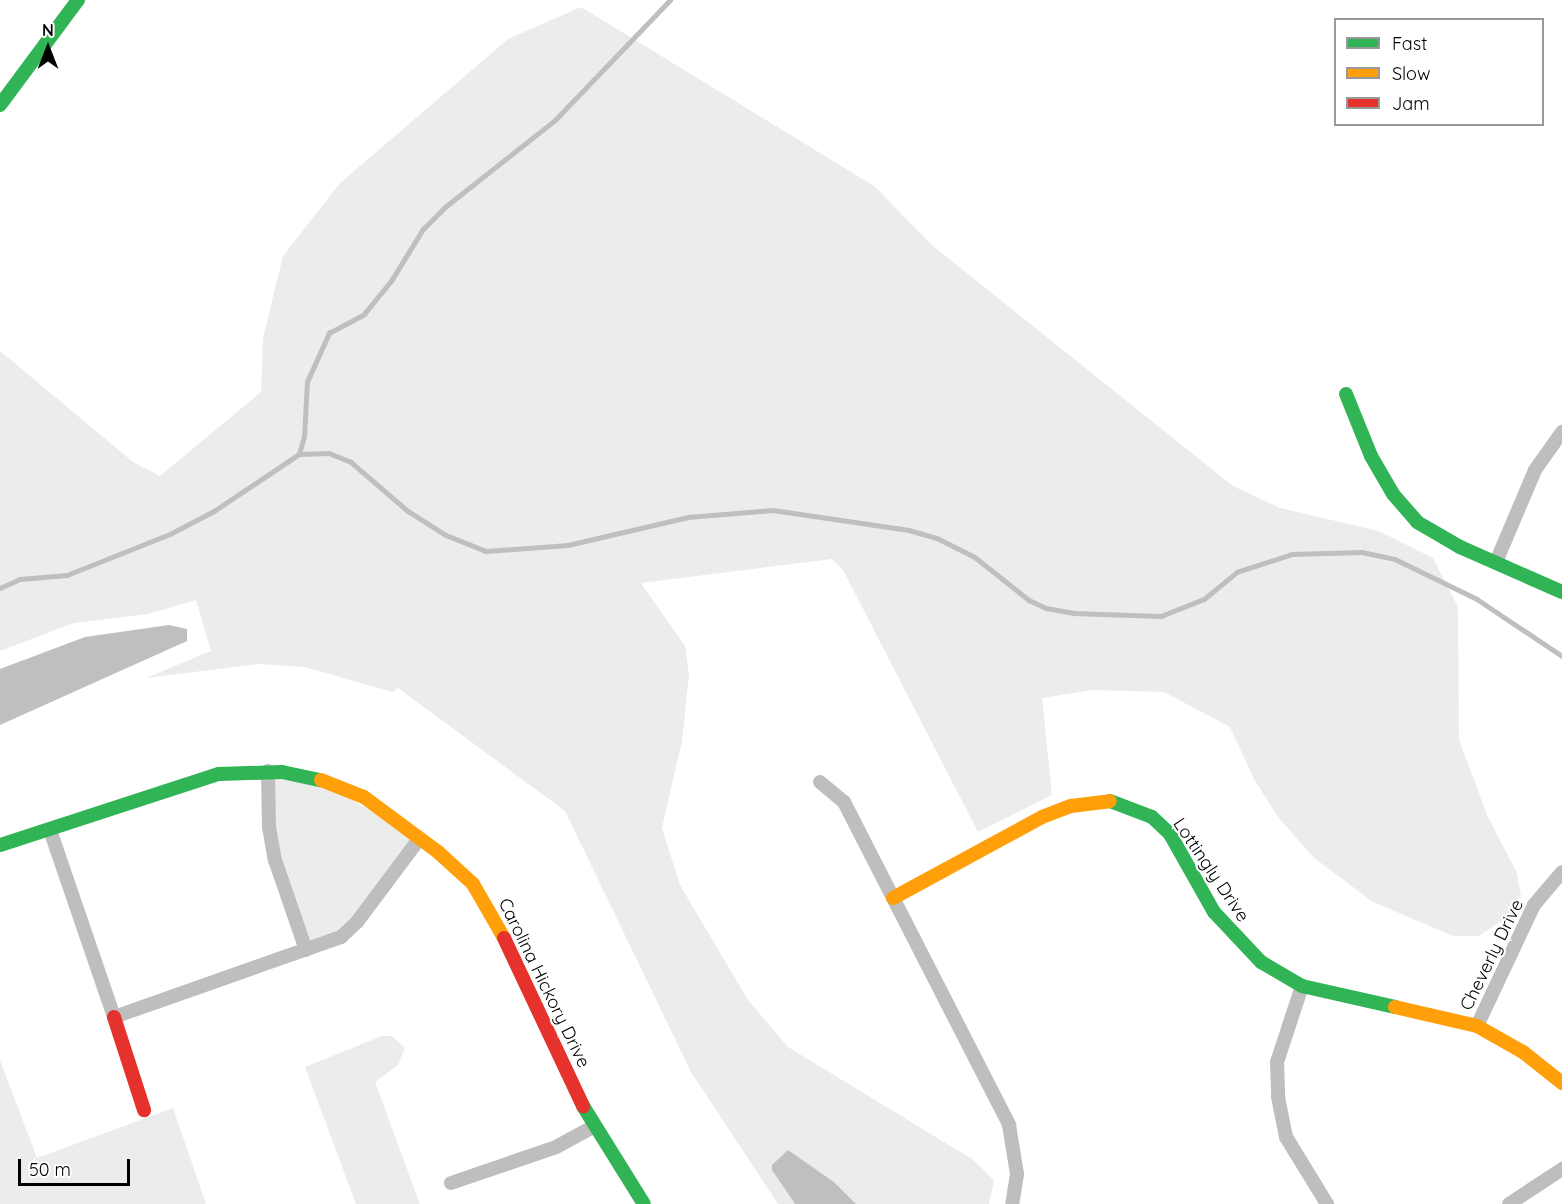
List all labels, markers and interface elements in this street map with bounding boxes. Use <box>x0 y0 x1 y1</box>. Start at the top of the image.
north arrow <box>18 18 78 78</box>
legend <box>1334 18 1544 126</box>
text: N <box>42 20 54 40</box>
text: Fast <box>1392 32 1427 55</box>
text: Slow <box>1392 62 1430 85</box>
text: Jam <box>1392 92 1430 115</box>
street label: Lottingly Drive <box>1168 814 1254 926</box>
street label: Carolina Hickory Drive <box>494 895 594 1071</box>
street label: Cheverly Drive <box>1456 896 1528 1014</box>
scale bar <box>21 1147 134 1185</box>
text: 50 m <box>29 1158 71 1181</box>

